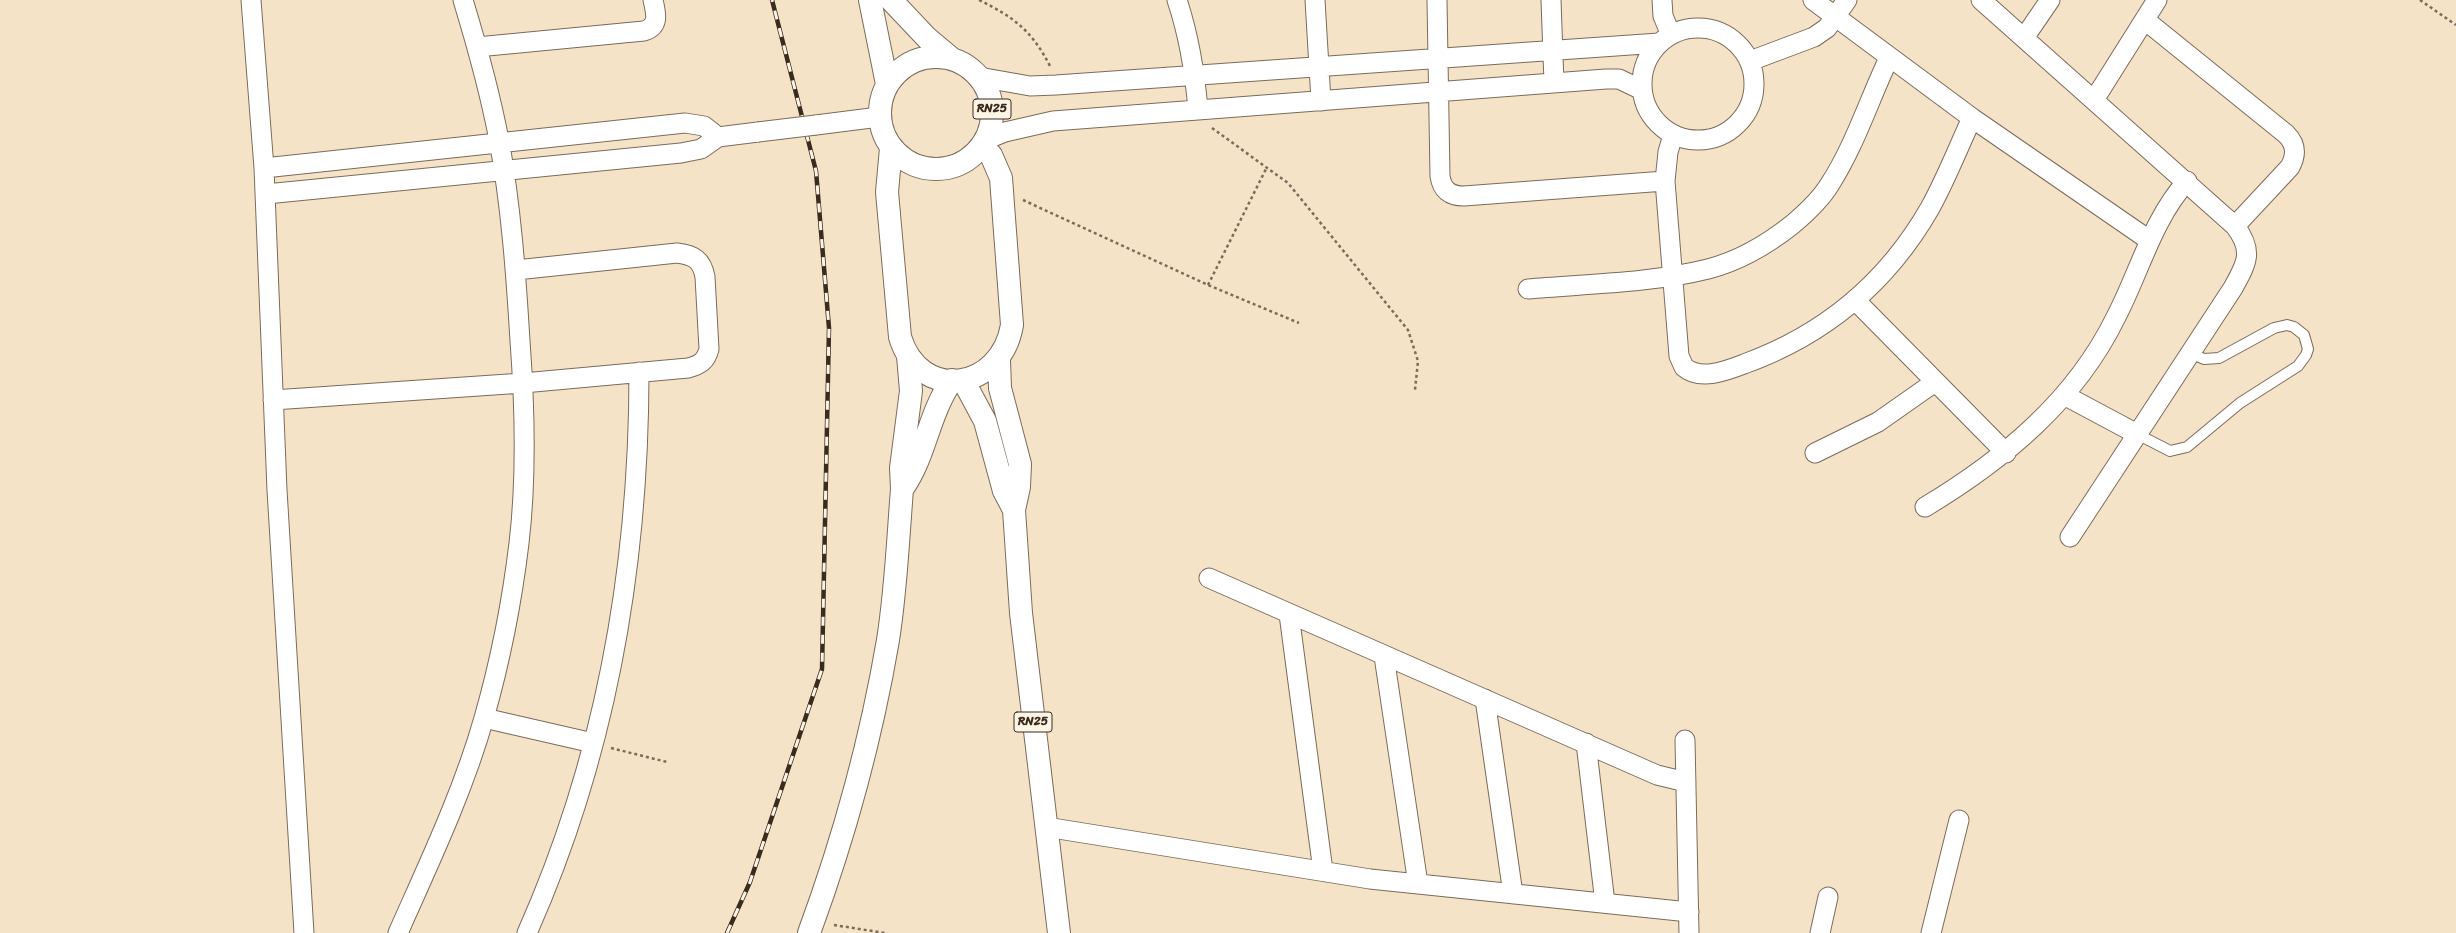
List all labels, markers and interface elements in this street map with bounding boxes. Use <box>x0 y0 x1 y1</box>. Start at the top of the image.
road number: RN25 <box>973 99 1011 119</box>
road number: RN25 <box>1014 712 1052 732</box>

